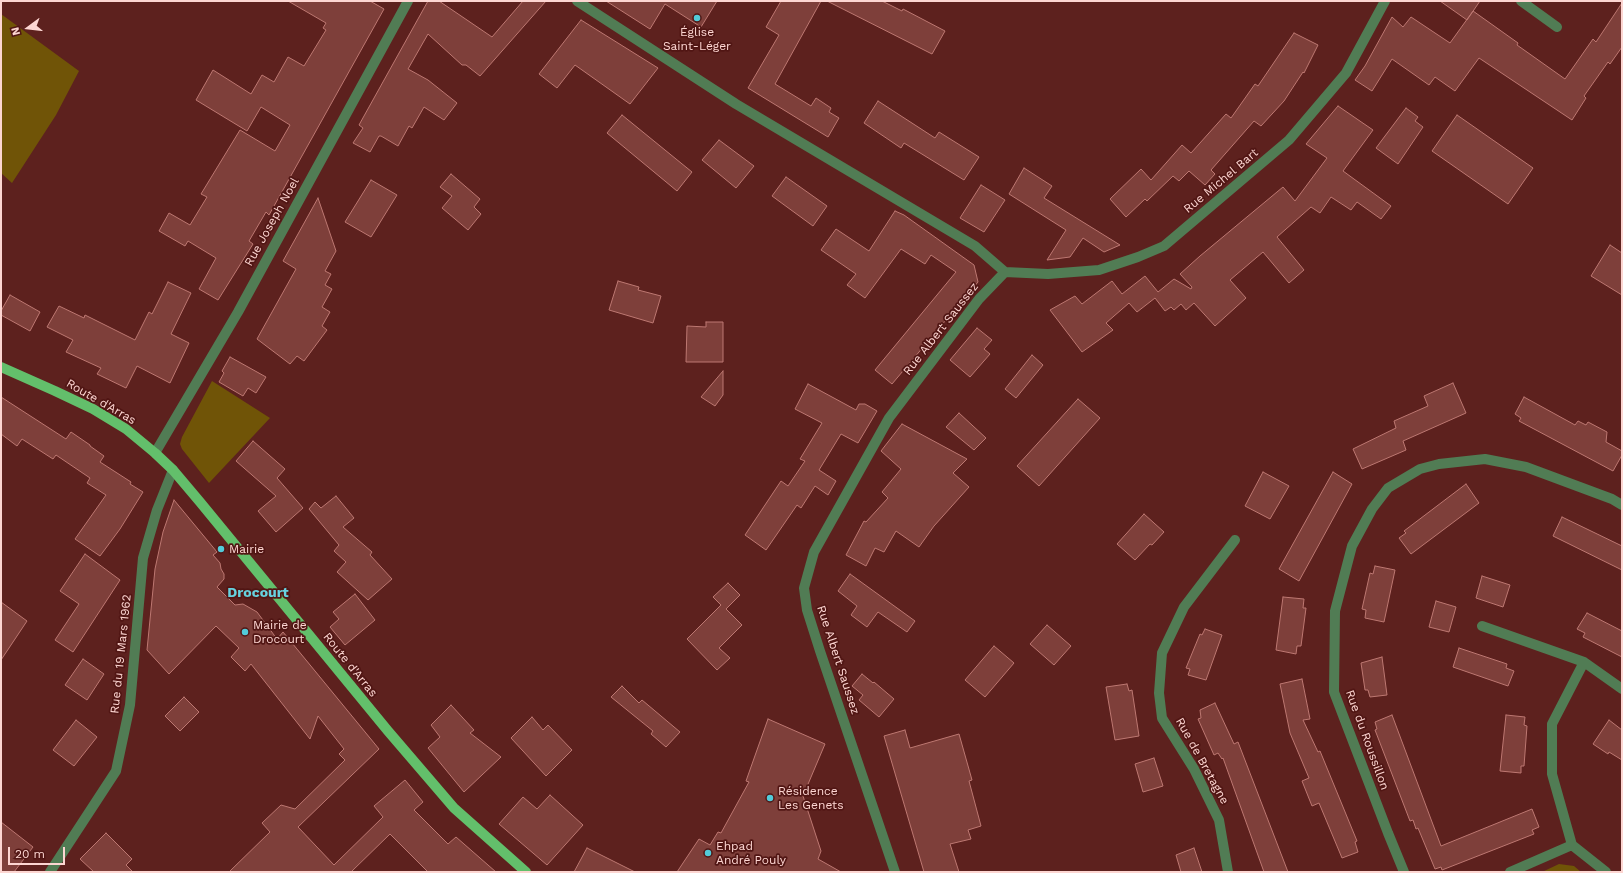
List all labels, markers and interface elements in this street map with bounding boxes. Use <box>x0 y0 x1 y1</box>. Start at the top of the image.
north arrow <box>8 8 48 48</box>
marker: Église Saint-Léger <box>692 13 702 23</box>
place label: Église Saint-Léger <box>663 25 731 53</box>
text: N <box>9 26 23 37</box>
street label: Rue Michel Bart <box>1181 146 1261 216</box>
street label: Rue Joseph Noel <box>242 175 302 269</box>
street label: Rue Albert Saussez <box>900 280 982 378</box>
street label: Route d'Arras <box>64 376 138 428</box>
place label: Mairie <box>229 542 264 556</box>
marker: Mairie <box>216 544 226 554</box>
district label: Drocourt <box>227 585 289 601</box>
street label: Rue du 19 Mars 1962 <box>108 594 134 714</box>
street label: Rue Albert Saussez <box>814 604 862 716</box>
place label: Mairie de Drocourt <box>253 618 307 646</box>
marker: Mairie de Drocourt <box>240 627 250 637</box>
street label: Route d'Arras <box>320 630 380 700</box>
street label: Rue du Roussillon <box>1342 688 1392 792</box>
street label: Rue de Bretagne <box>1172 715 1232 807</box>
place label: Résidence Les Genets <box>778 784 843 812</box>
marker: Résidence Les Genets <box>765 793 775 803</box>
scale bar <box>10 839 67 865</box>
place label: Ehpad André Pouly <box>716 839 786 867</box>
text: 20 m <box>15 847 45 861</box>
marker: Ehpad André Pouly <box>703 848 713 858</box>

